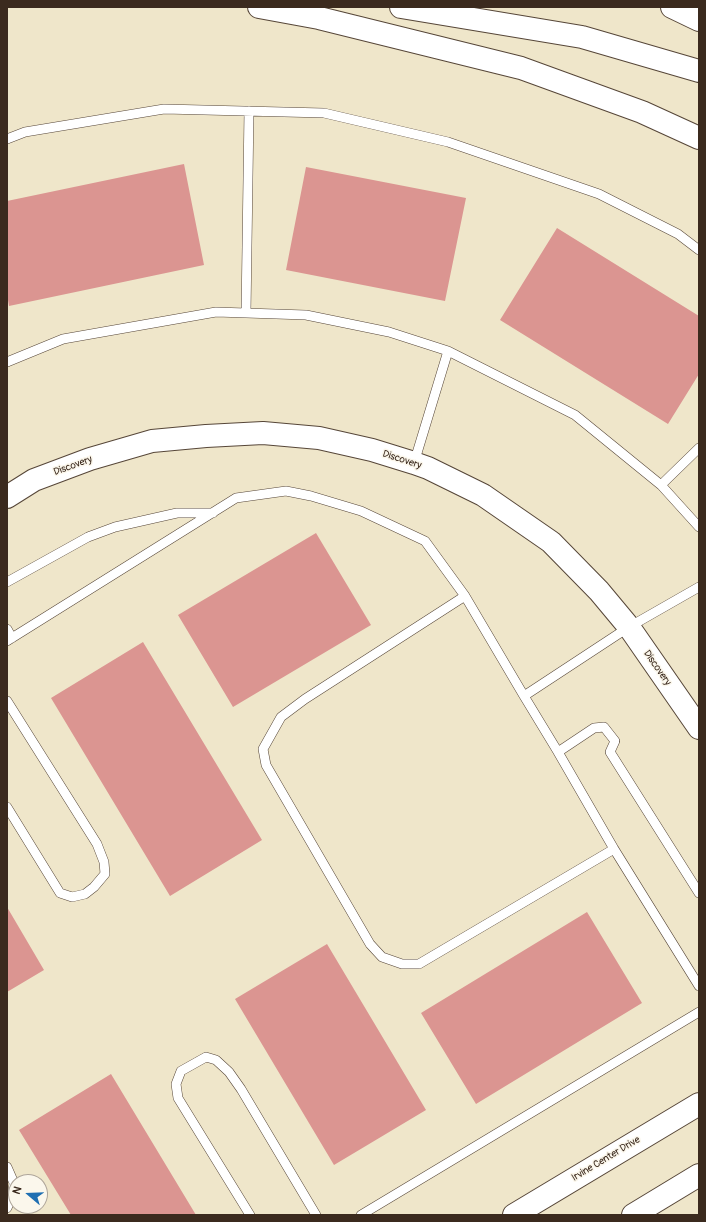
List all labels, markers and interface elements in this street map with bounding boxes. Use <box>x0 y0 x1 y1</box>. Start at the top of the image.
street label: Discovery <box>381 448 423 472</box>
street label: Discovery <box>52 453 94 479</box>
street label: Discovery <box>641 648 673 688</box>
street label: Irvine Center Drive <box>570 1134 642 1184</box>
north arrow <box>8 1174 48 1214</box>
text: N <box>10 1185 24 1196</box>

